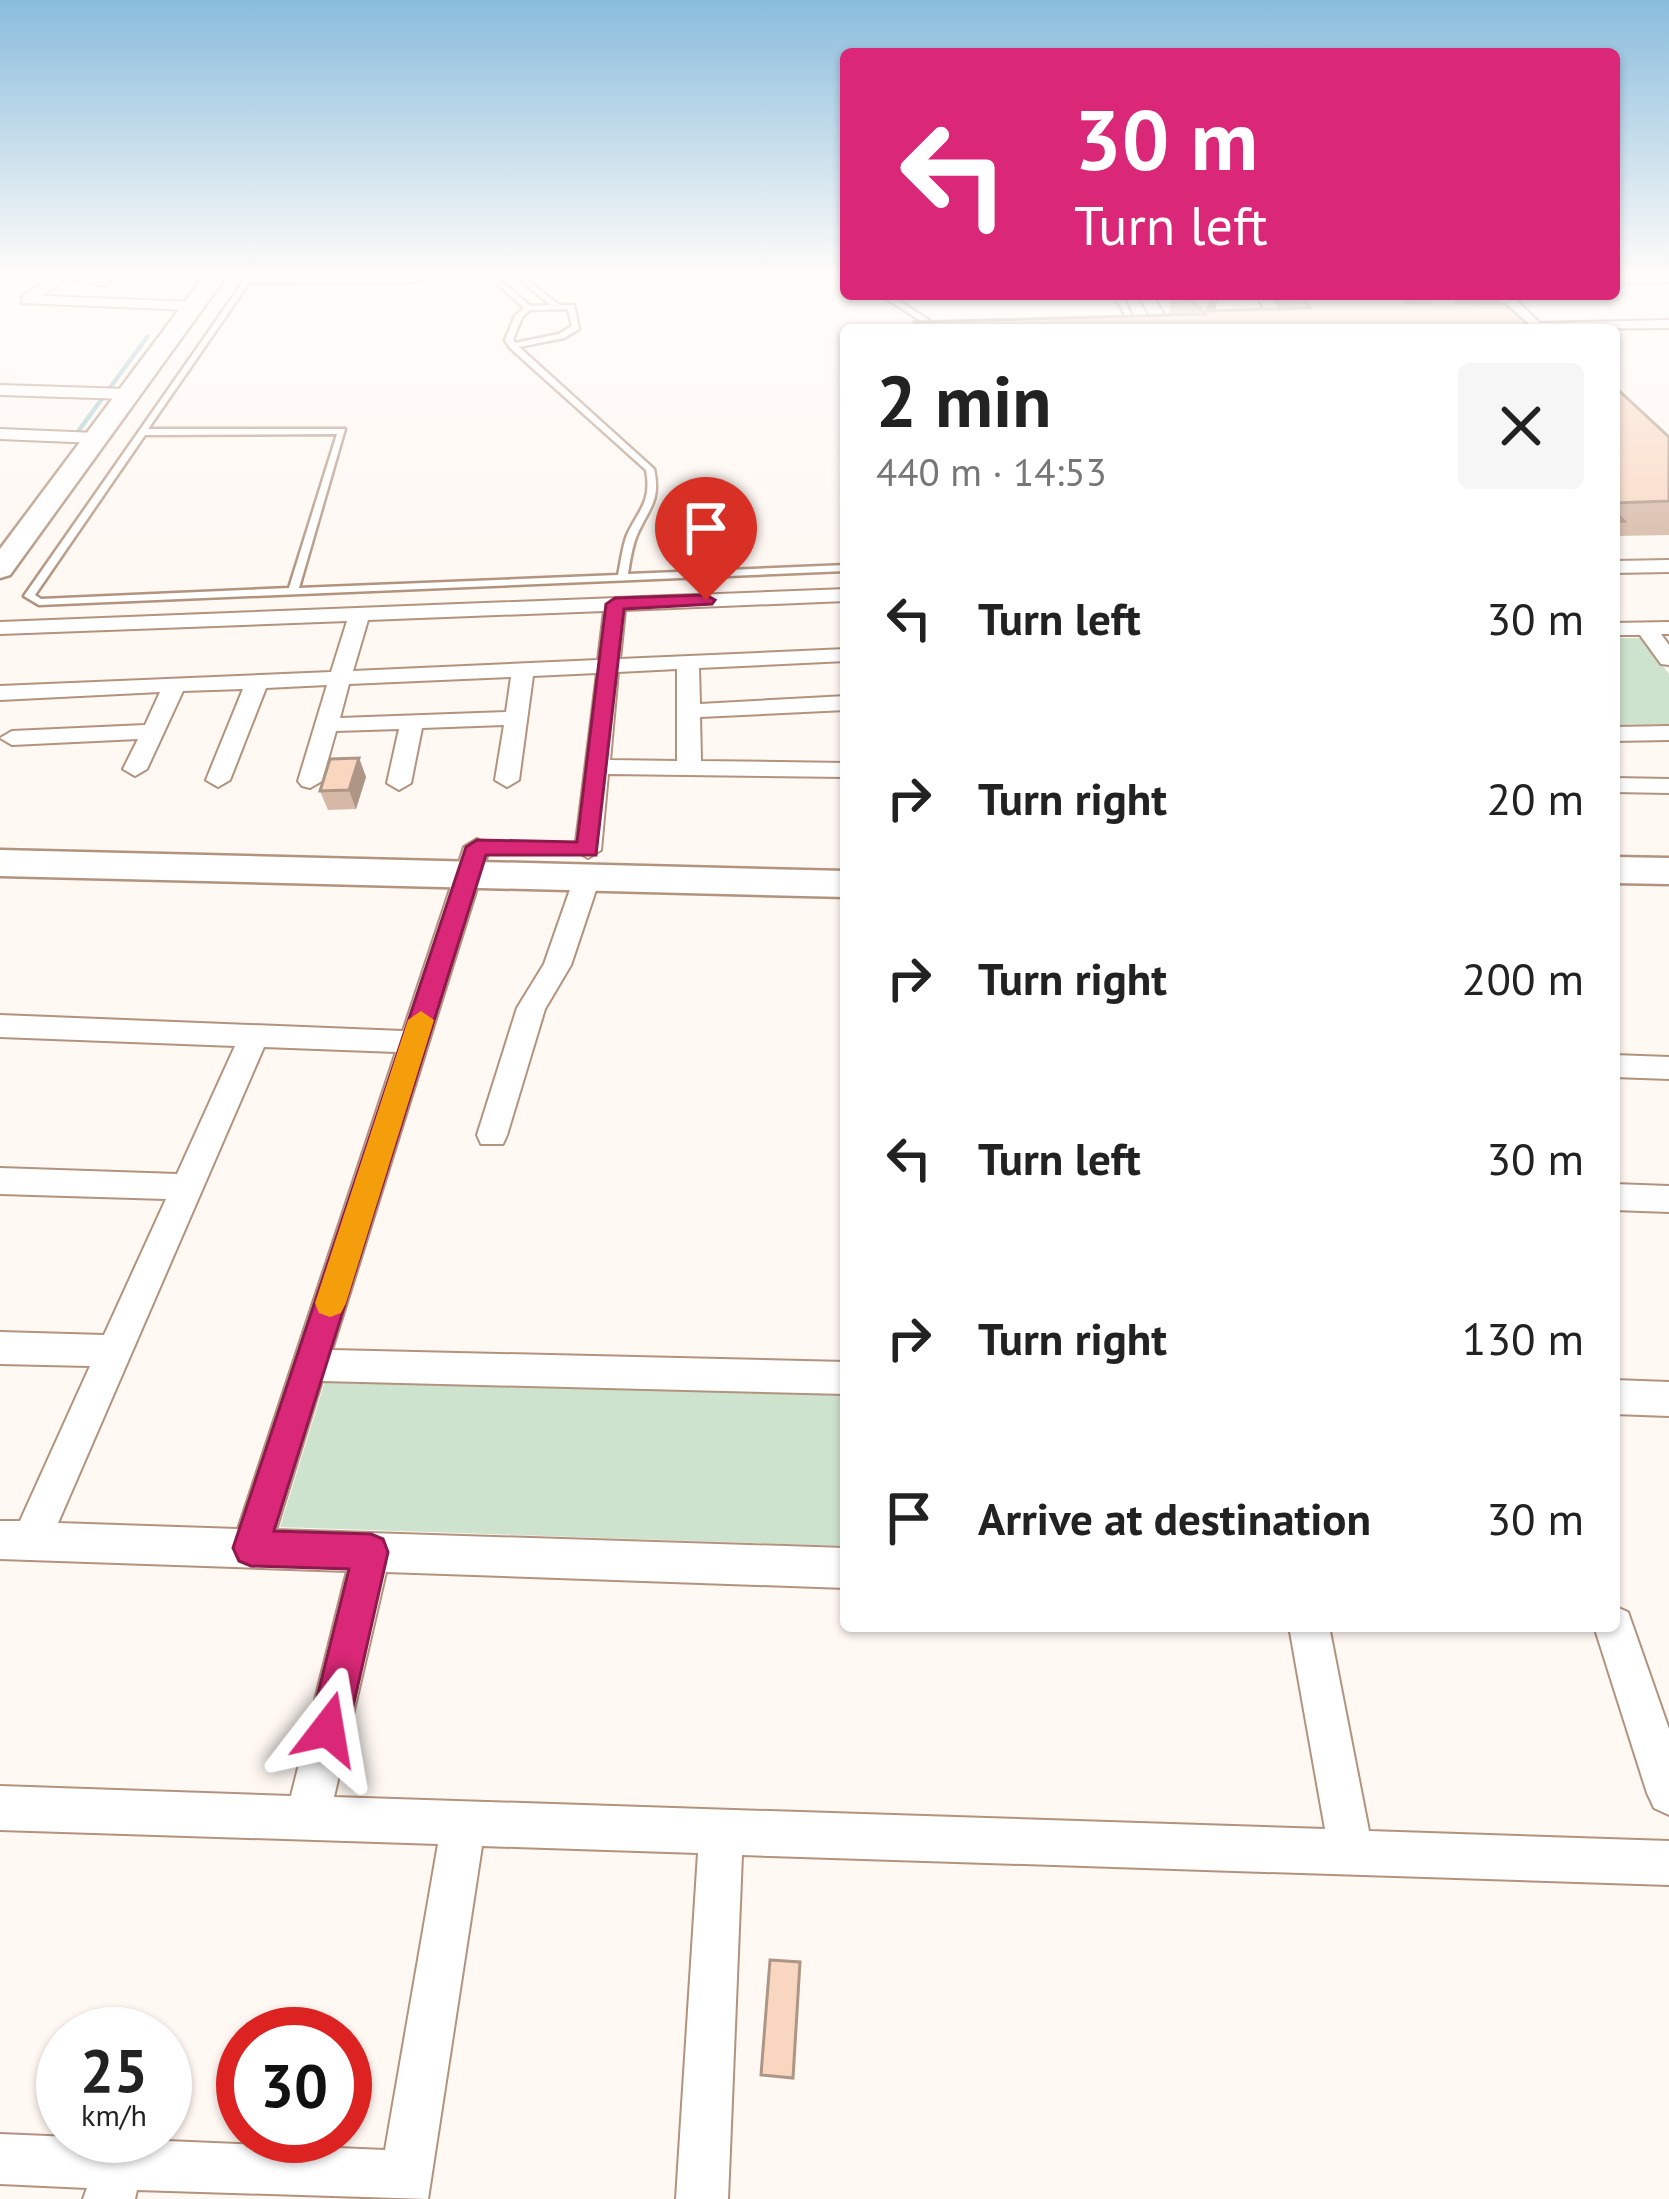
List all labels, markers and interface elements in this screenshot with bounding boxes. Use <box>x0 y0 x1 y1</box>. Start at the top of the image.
text: 30 m <box>1074 84 1258 193</box>
icon: left <box>876 96 1032 252</box>
text: Turn left <box>1074 190 1268 260</box>
text: 2 min <box>876 354 1052 447</box>
button: close <box>1458 363 1584 489</box>
text: 440 m · 14:53 <box>876 446 1107 497</box>
pin <box>655 477 757 600</box>
icon: arrive <box>673 495 739 561</box>
icon: left <box>876 585 942 651</box>
text: Turn left <box>978 589 1141 647</box>
text: 30 m <box>1486 589 1584 647</box>
icon: right <box>876 765 942 831</box>
text: Turn right <box>978 769 1167 827</box>
text: 20 m <box>1486 769 1584 827</box>
icon: right <box>876 945 942 1011</box>
text: Turn right <box>978 949 1167 1007</box>
text: 200 m <box>1462 949 1584 1007</box>
icon: left <box>876 1125 942 1191</box>
text: Turn left <box>978 1129 1141 1187</box>
text: 30 m <box>1486 1129 1584 1187</box>
icon: right <box>876 1305 942 1371</box>
text: Turn right <box>978 1309 1167 1367</box>
text: 130 m <box>1462 1309 1584 1367</box>
icon: arrive <box>876 1485 942 1551</box>
text: Arrive at destination <box>978 1489 1371 1547</box>
text: 30 m <box>1486 1489 1584 1547</box>
position arrow <box>265 1666 391 1792</box>
speed limit sign: 30 <box>216 2007 372 2163</box>
text: 25 <box>80 2031 148 2109</box>
text: km/h <box>81 2095 147 2134</box>

